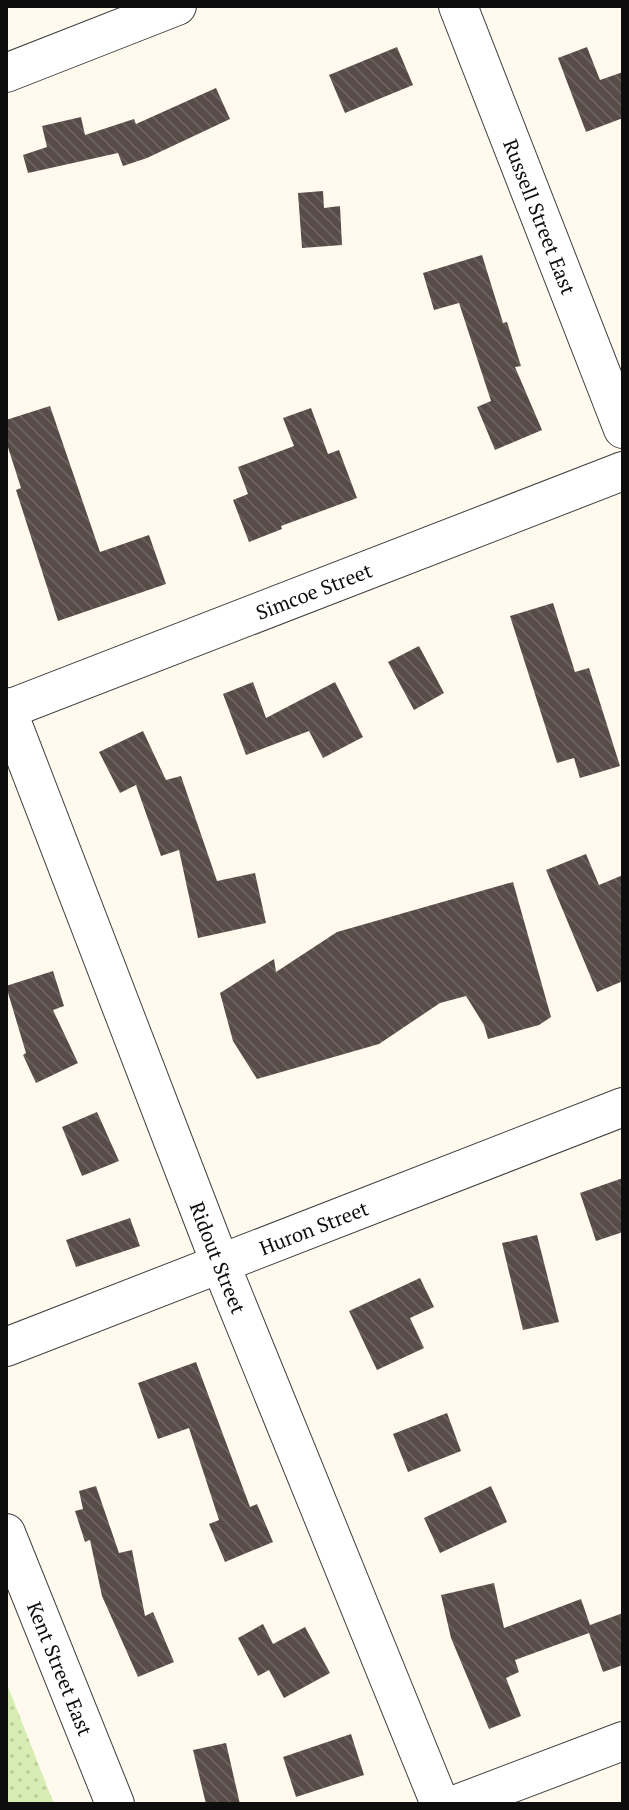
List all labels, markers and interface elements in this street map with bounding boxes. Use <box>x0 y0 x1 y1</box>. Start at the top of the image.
street label: Russell Street East <box>498 135 583 299</box>
street label: Simcoe Street <box>252 556 376 625</box>
street label: Huron Street <box>255 1194 373 1261</box>
street label: Ridout Street <box>184 1198 253 1318</box>
street label: Kent Street East <box>21 1597 100 1740</box>

